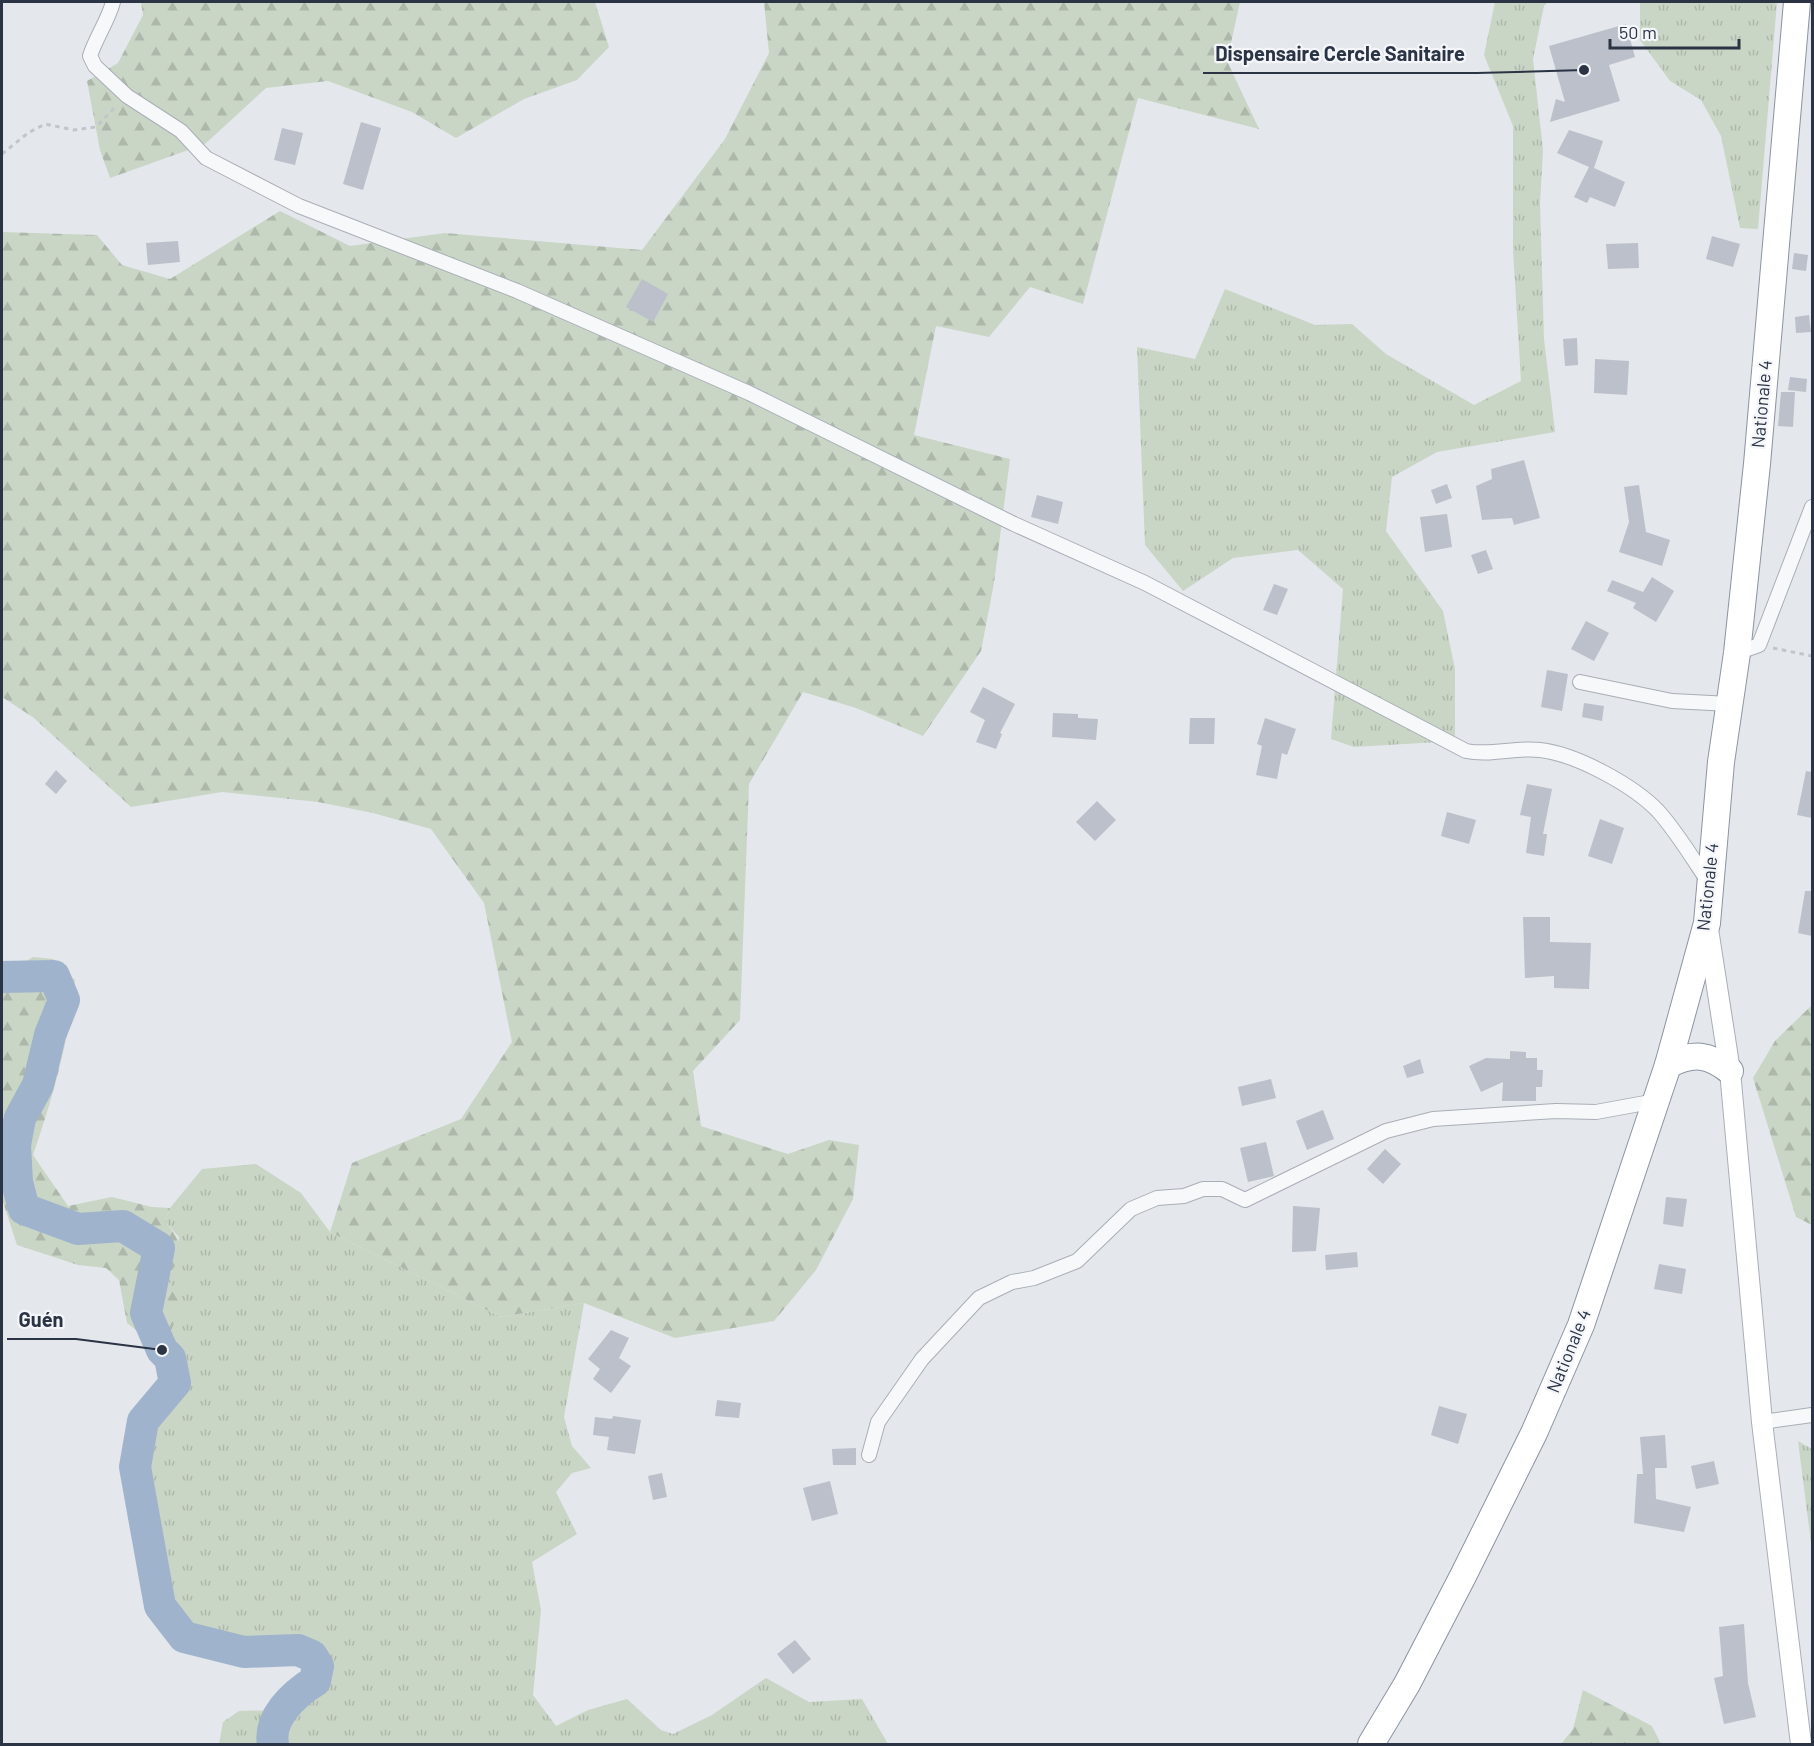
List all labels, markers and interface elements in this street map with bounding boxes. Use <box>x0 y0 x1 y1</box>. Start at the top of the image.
scale bar <box>1610 12 1739 50</box>
text: 50 m <box>1619 21 1657 43</box>
callout: Dispensaire Cercle Sanitaire <box>1203 35 1477 73</box>
text: Dispensaire Cercle Sanitaire <box>1215 41 1465 65</box>
street label: Nationale 4 <box>1746 359 1776 449</box>
street label: Nationale 4 <box>1691 842 1723 932</box>
callout: Guén <box>7 1301 76 1339</box>
street label: Nationale 4 <box>1541 1306 1595 1396</box>
text: Guén <box>19 1307 63 1331</box>

